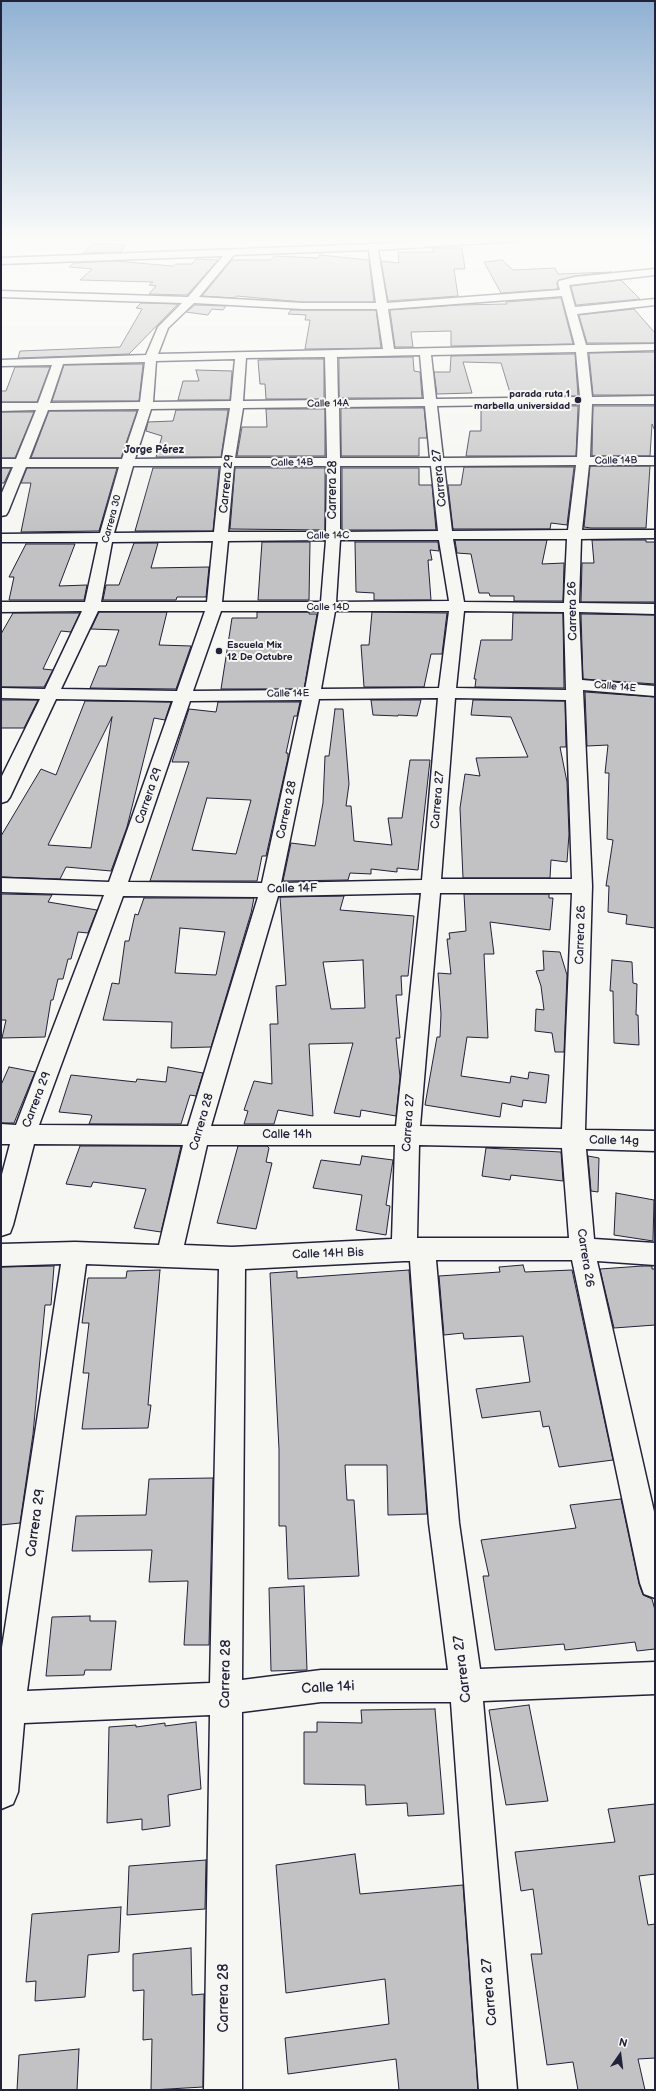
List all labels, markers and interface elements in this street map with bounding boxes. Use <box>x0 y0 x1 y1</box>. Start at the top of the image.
place label: parada ruta 1 marbella universidad <box>474 388 570 412</box>
marker: parada ruta 1 marbella universidad <box>573 395 583 405</box>
street label: Calle 14A <box>307 398 349 410</box>
district label: Jorge Pérez <box>124 443 184 457</box>
street label: Carrera 27 <box>430 448 450 508</box>
street label: Carrera 29 <box>217 454 237 514</box>
street label: Calle 14B <box>595 455 637 467</box>
street label: Calle 14B <box>271 457 313 469</box>
street label: Carrera 28 <box>326 460 340 520</box>
street label: Carrera 30 <box>100 494 124 544</box>
street label: Calle 14C <box>306 530 350 542</box>
street label: Carrera 26 <box>565 581 581 641</box>
street label: Calle 14D <box>306 601 350 613</box>
place label: Escuela Mix 12 De Octubre <box>227 639 292 662</box>
marker: Escuela Mix 12 De Octubre <box>214 646 224 656</box>
street label: Calle 14E <box>593 679 637 695</box>
street label: Calle 14E <box>267 688 309 700</box>
street label: Carrera 29 <box>133 766 165 826</box>
street label: Carrera 27 <box>428 771 448 829</box>
street label: Carrera 28 <box>274 780 300 840</box>
street label: Calle 14F <box>267 881 317 897</box>
street label: Carrera 26 <box>573 905 589 965</box>
street label: Carrera 29 <box>20 1070 54 1130</box>
street label: Carrera 28 <box>187 1092 217 1152</box>
street label: Carrera 27 <box>400 1094 418 1152</box>
street label: Calle 14h <box>262 1128 312 1142</box>
street label: Calle 14g <box>589 1133 639 1149</box>
street label: Carrera 26 <box>573 1228 597 1288</box>
street label: Calle 14H Bis <box>292 1246 364 1262</box>
street label: Carrera 29 <box>23 1488 49 1558</box>
street label: Carrera 27 <box>451 1634 475 1704</box>
street label: Carrera 28 <box>217 1639 235 1709</box>
street label: Calle 14i <box>301 1678 355 1698</box>
street label: Carrera 27 <box>479 1958 501 2026</box>
street label: Carrera 28 <box>216 1964 232 2032</box>
north arrow <box>600 2035 640 2075</box>
text: N <box>617 2036 629 2050</box>

